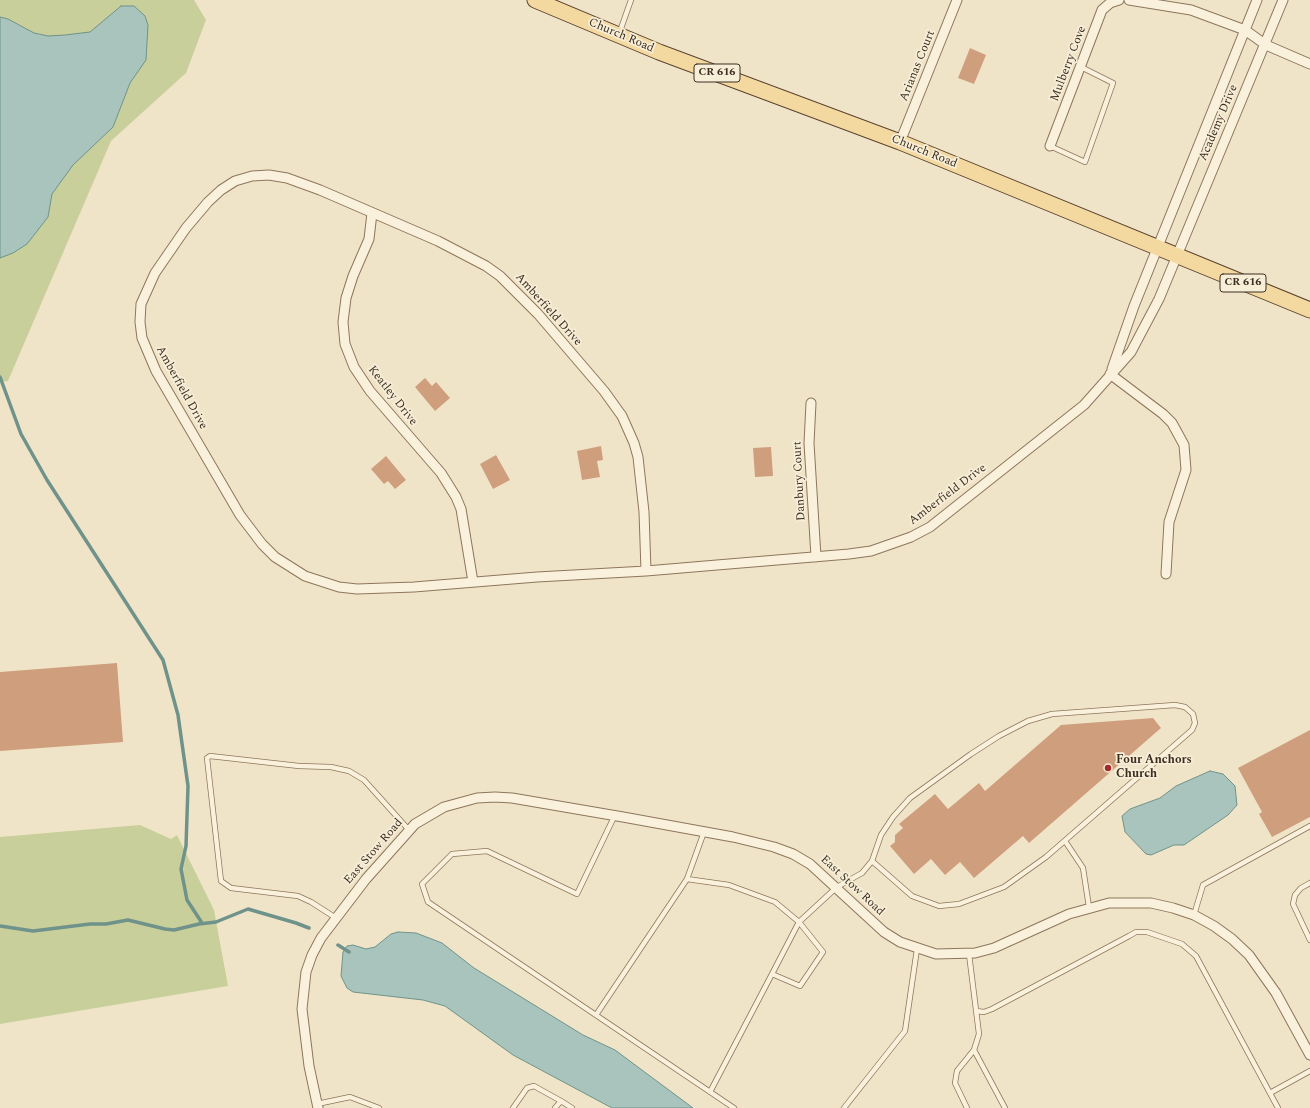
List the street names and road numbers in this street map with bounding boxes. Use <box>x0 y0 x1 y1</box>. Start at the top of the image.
street label: Church Road <box>586 16 656 56</box>
street label: Mulberry Cove <box>1048 24 1090 104</box>
street label: Arianas Court <box>897 28 939 104</box>
road number: CR 616 <box>694 64 740 82</box>
street label: Academy Drive <box>1197 83 1241 163</box>
street label: Church Road <box>889 132 959 172</box>
street label: Amberfield Drive <box>512 271 584 349</box>
road number: CR 616 <box>1220 274 1266 292</box>
street label: Amberfield Drive <box>152 344 210 432</box>
street label: Keatley Drive <box>364 363 420 429</box>
street label: Danbury Court <box>791 441 809 521</box>
street label: Amberfield Drive <box>907 461 989 529</box>
street label: East Stow Road <box>342 816 406 888</box>
street label: East Stow Road <box>817 853 887 919</box>

